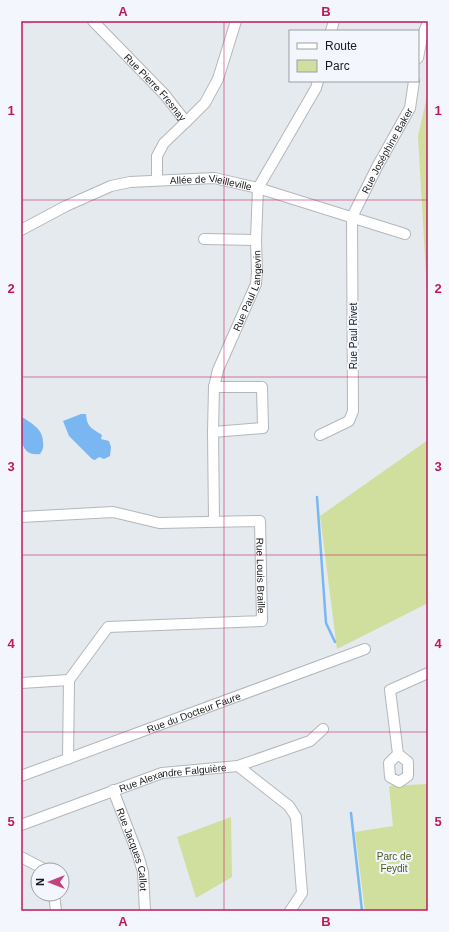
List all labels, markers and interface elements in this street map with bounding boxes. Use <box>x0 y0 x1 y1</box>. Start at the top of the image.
text: A <box>118 4 128 19</box>
text: B <box>321 4 331 19</box>
legend <box>289 30 419 82</box>
text: Route <box>325 39 357 53</box>
street label: Rue Pierre Fresnay <box>122 51 188 123</box>
text: Parc <box>325 59 350 73</box>
text: 1 <box>7 103 15 118</box>
text: 1 <box>434 103 442 118</box>
street label: Rue Joséphine Baker <box>359 105 415 195</box>
street label: Allée de Vieilleville <box>170 172 253 192</box>
street label: Rue Paul Langevin <box>230 250 263 333</box>
text: 2 <box>7 281 15 296</box>
text: 2 <box>434 281 442 296</box>
street label: Rue Paul Rivet <box>348 302 359 369</box>
text: 3 <box>7 459 15 474</box>
text: 3 <box>434 459 442 474</box>
street label: Rue Louis Braille <box>255 538 267 614</box>
text: 4 <box>7 636 15 651</box>
text: 4 <box>434 636 442 651</box>
street label: Rue du Docteur Faure <box>145 690 242 735</box>
street label: Rue Alexandre Falguière <box>118 762 227 794</box>
street label: Rue Jacques Callot <box>115 806 149 892</box>
text: 5 <box>7 814 15 829</box>
text: 5 <box>434 814 442 829</box>
park label: Parc de Feydit <box>377 851 412 874</box>
north arrow <box>30 862 70 902</box>
text: N <box>34 878 46 886</box>
text: A <box>118 914 128 929</box>
text: B <box>321 914 331 929</box>

